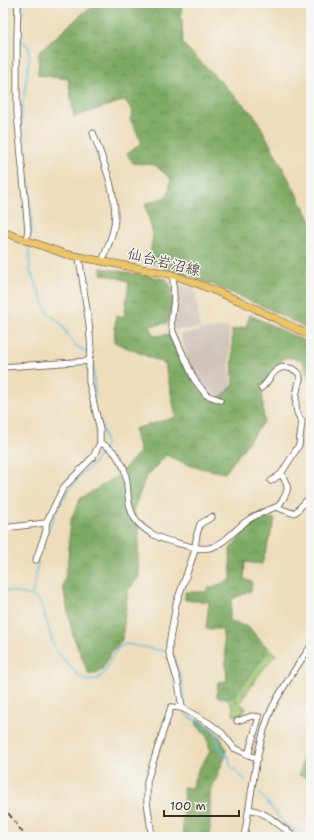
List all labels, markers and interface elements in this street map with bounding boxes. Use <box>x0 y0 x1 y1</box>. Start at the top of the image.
street label: 仙台岩沼線 <box>125 243 203 281</box>
scale bar <box>164 792 239 818</box>
text: 100 m <box>170 798 206 814</box>

